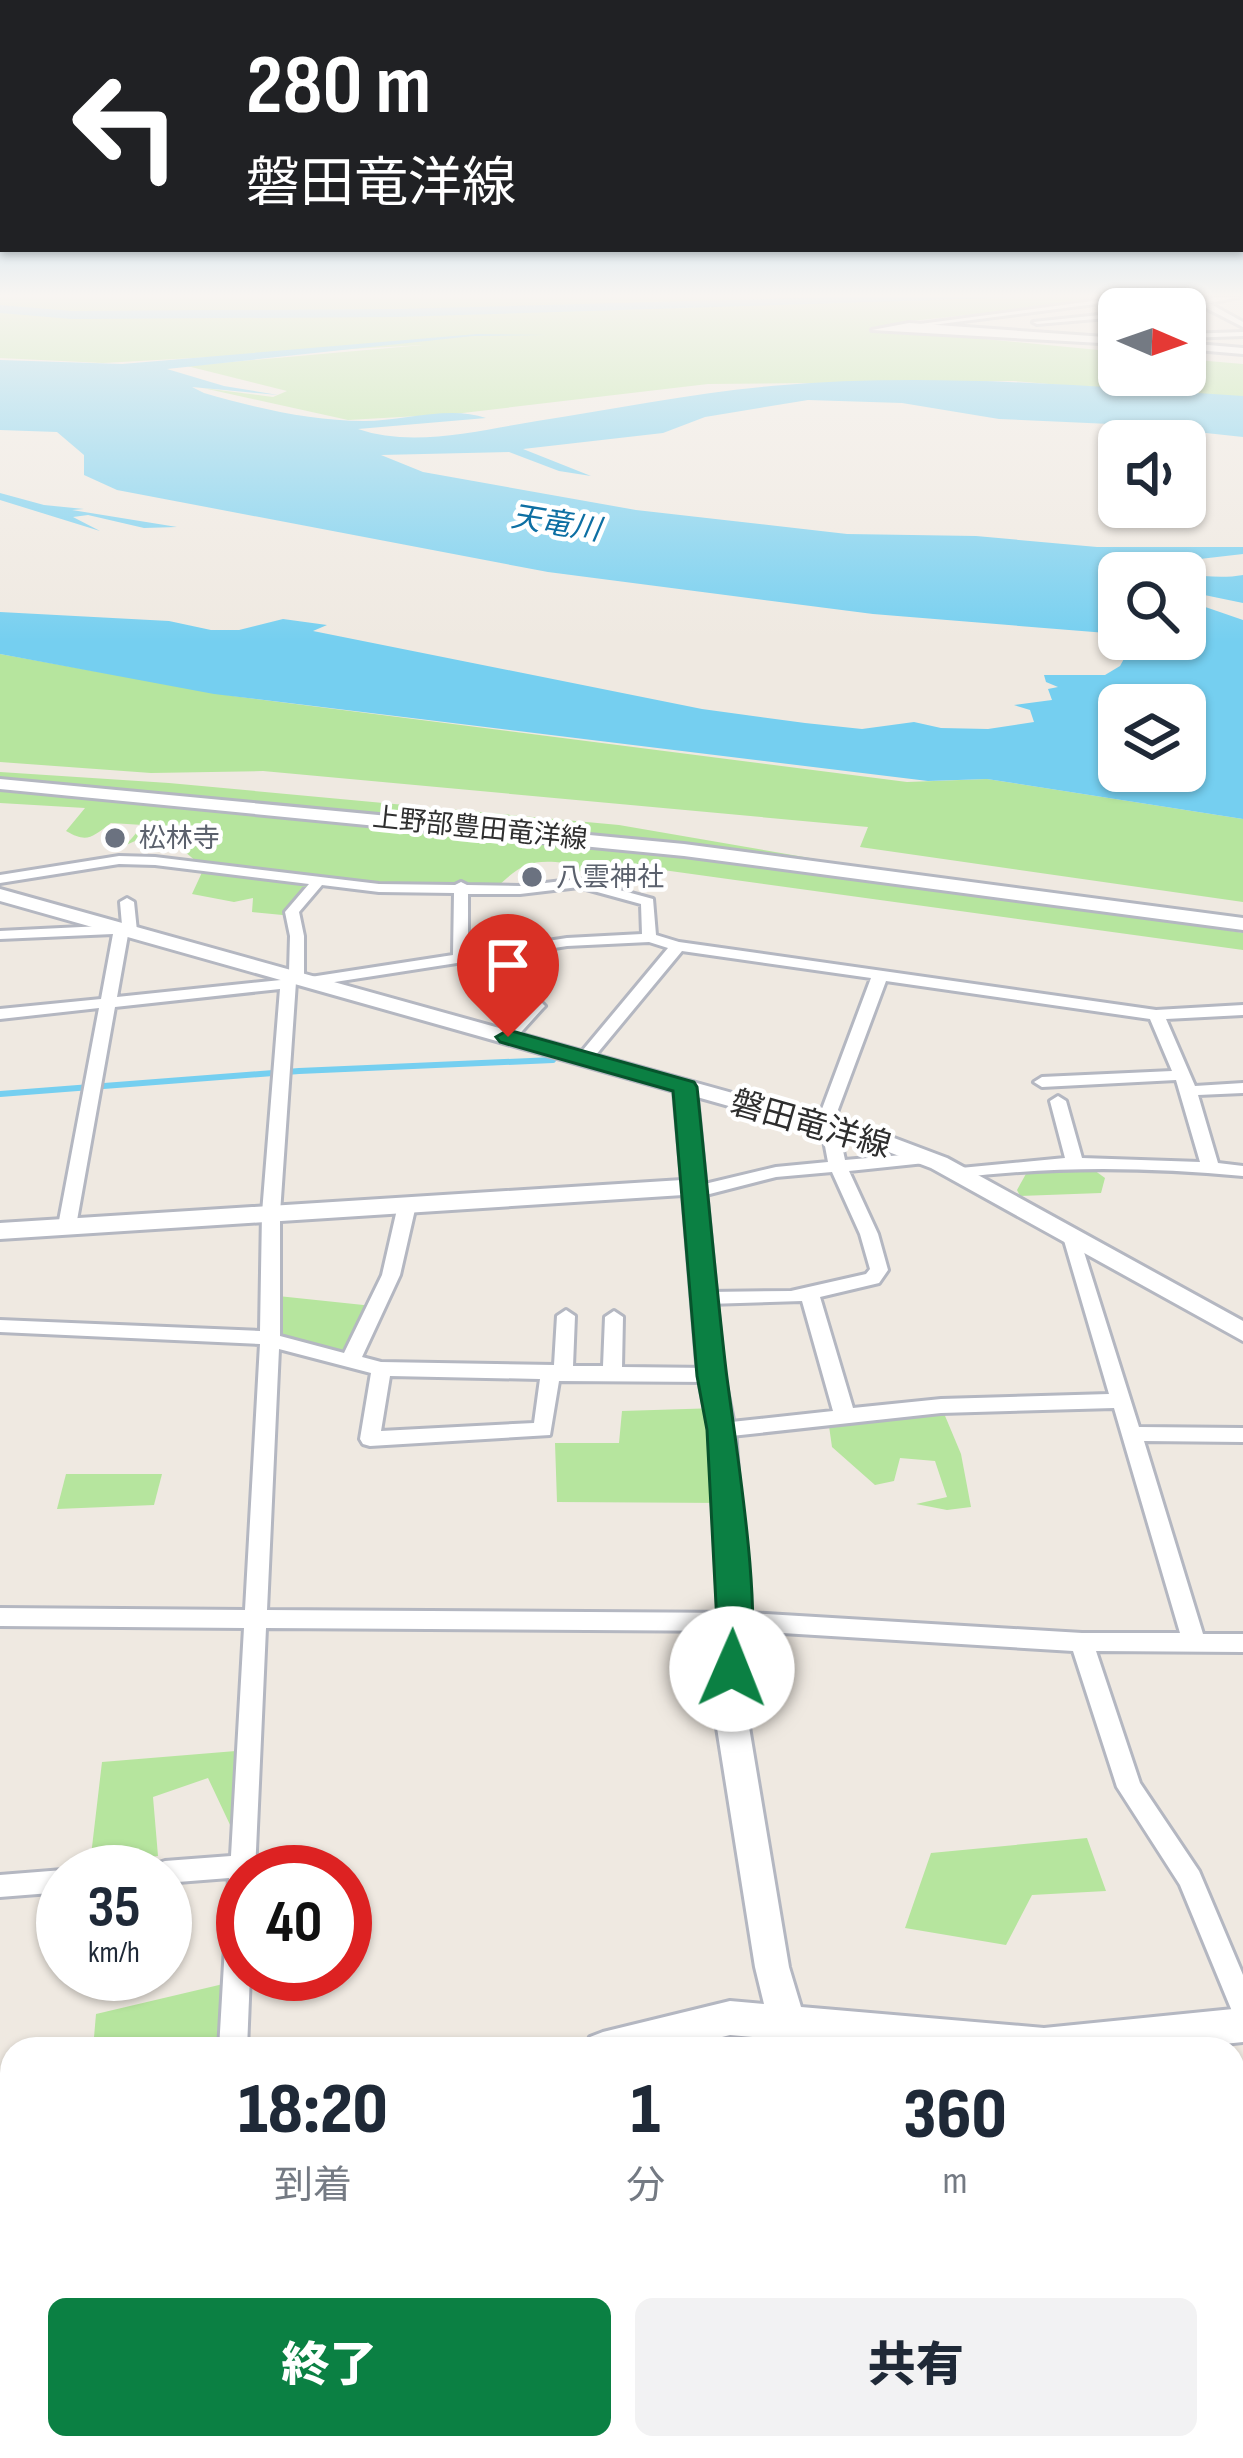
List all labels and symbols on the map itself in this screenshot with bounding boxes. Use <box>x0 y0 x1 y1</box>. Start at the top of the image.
north arrow <box>1098 288 1206 396</box>
water label: 天竜川 <box>509 499 606 549</box>
street label: 上野部豊田竜洋線 <box>371 802 589 856</box>
place label: 松林寺 <box>139 823 220 855</box>
marker: 松林寺 <box>102 825 128 851</box>
place label: 八雲神社 <box>556 862 664 894</box>
marker: 八雲神社 <box>519 864 545 890</box>
pin <box>457 914 559 1037</box>
street label: 磐田竜洋線 <box>726 1083 895 1167</box>
position arrow <box>669 1606 795 1732</box>
speed limit sign: 40 <box>216 1845 372 2001</box>

